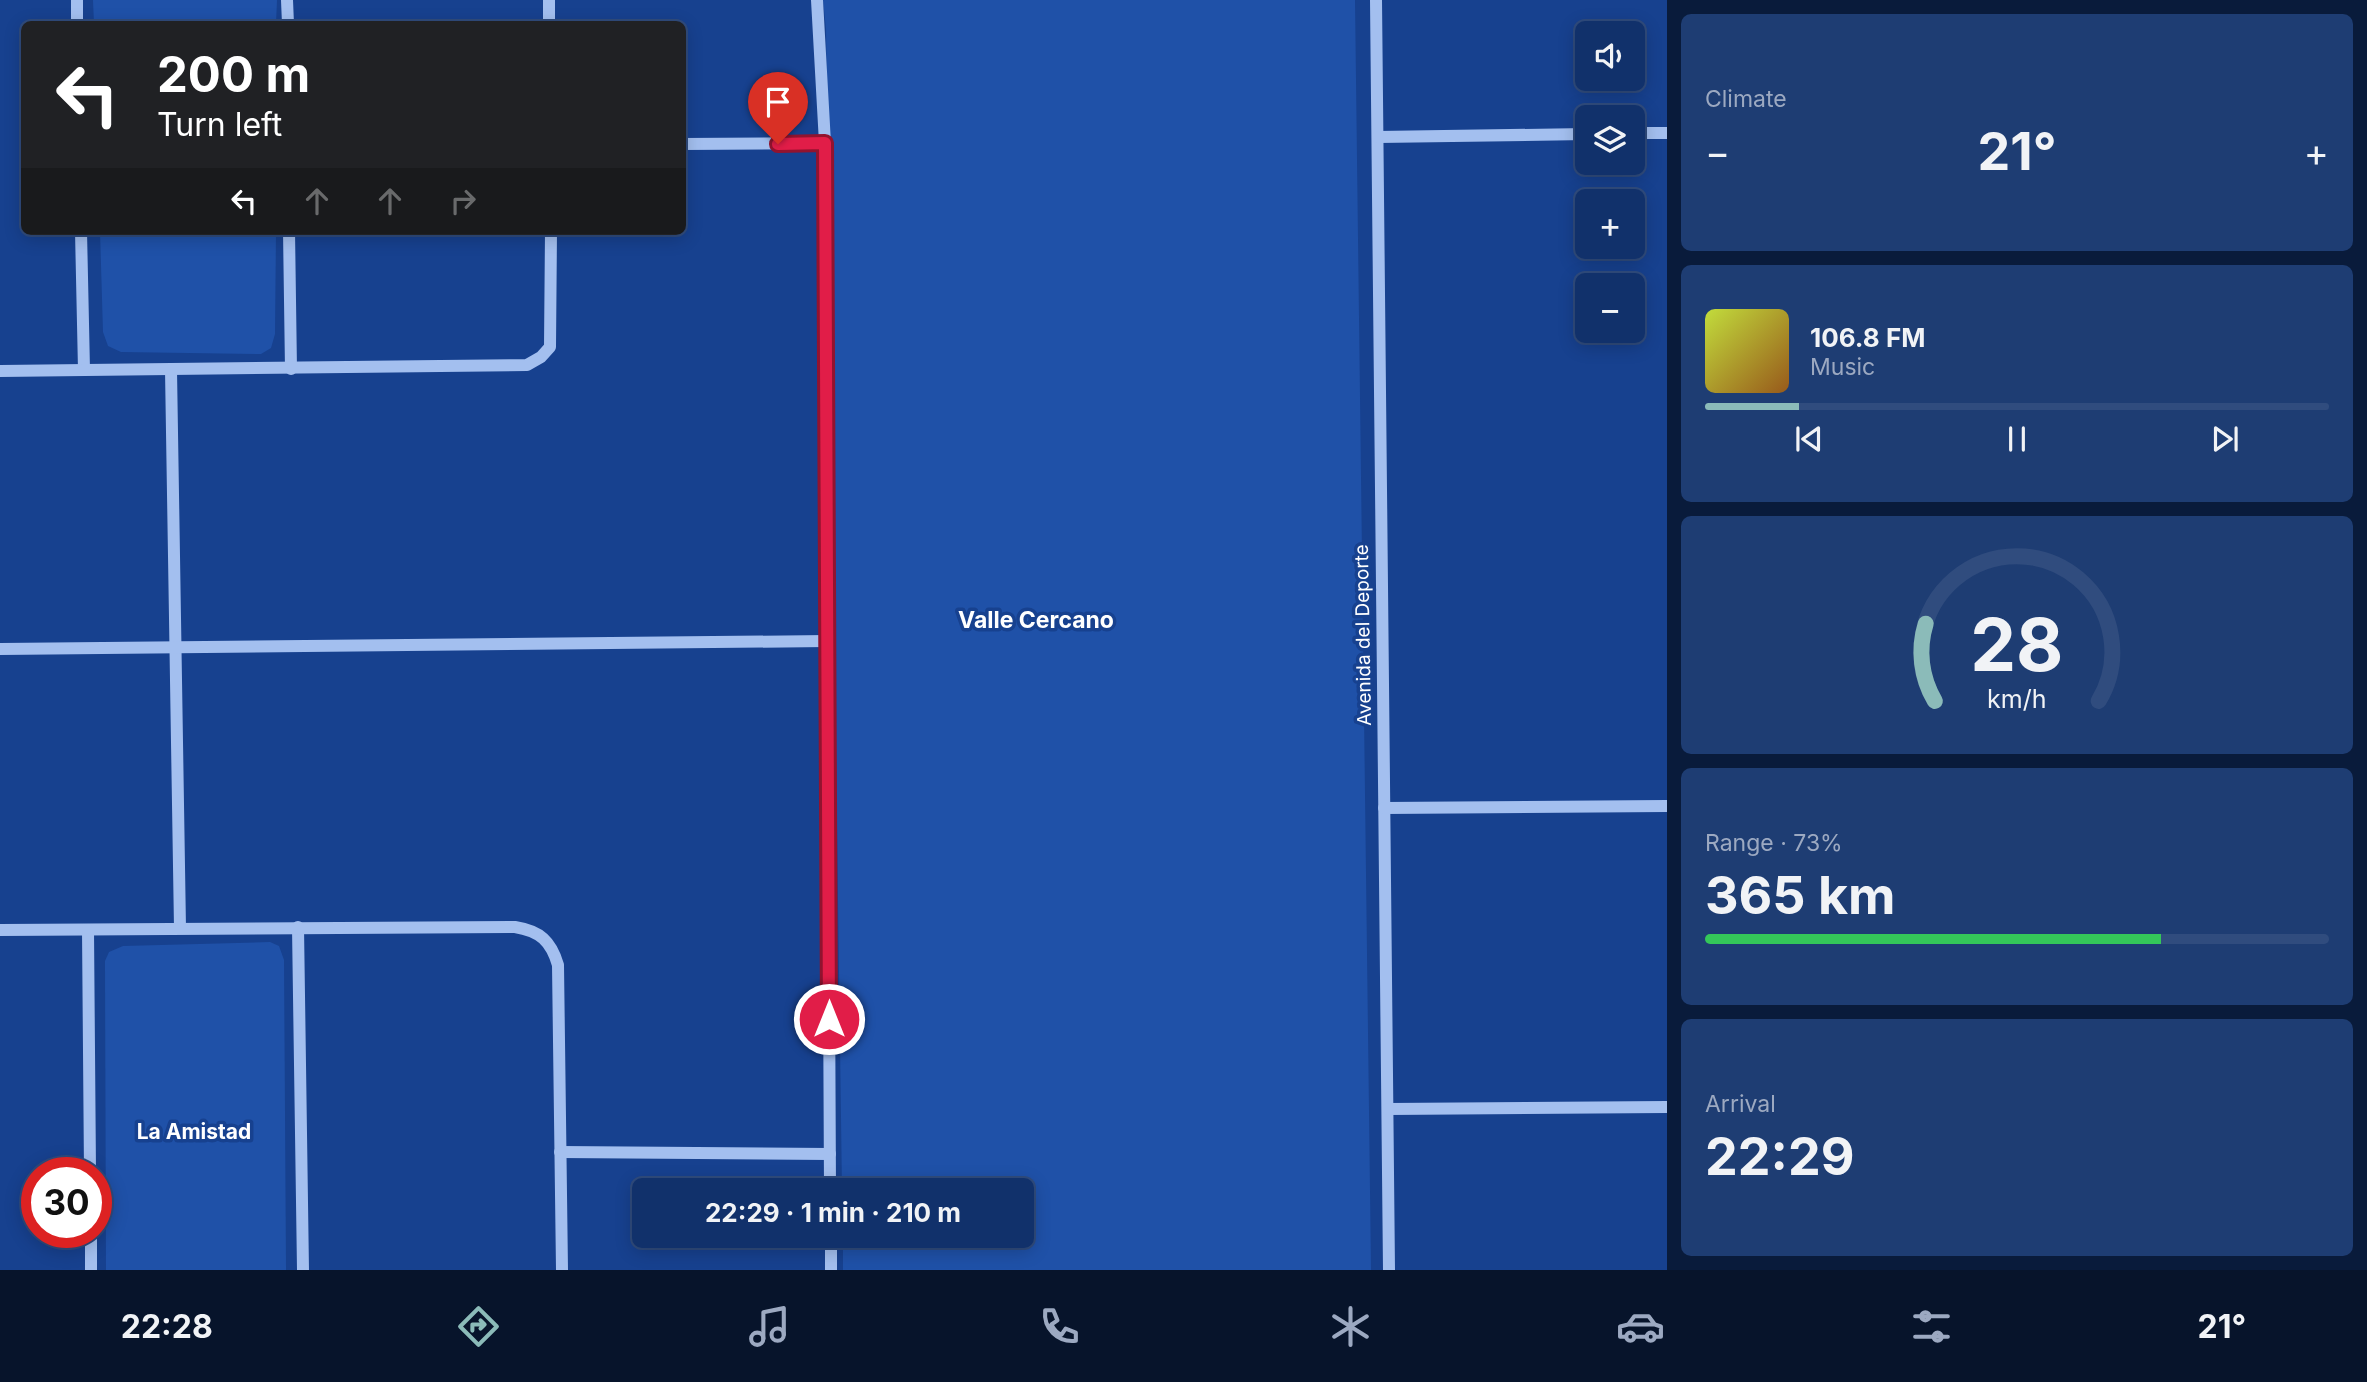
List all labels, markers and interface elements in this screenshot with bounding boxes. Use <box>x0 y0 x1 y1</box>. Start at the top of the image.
map controls <box>1575 21 1645 343</box>
button: sound <box>1575 21 1645 91</box>
text: 200 m <box>157 45 310 104</box>
icon: left <box>42 49 133 140</box>
pin <box>748 72 808 144</box>
icon: arrive <box>759 83 797 121</box>
text: Climate <box>1705 85 1787 113</box>
text: Turn left <box>157 105 282 144</box>
button: layers <box>1575 105 1645 175</box>
text: 21° <box>1977 120 2057 183</box>
text: − <box>1705 129 1730 175</box>
text: + <box>2304 129 2329 175</box>
icon: left <box>225 182 263 220</box>
icon: ahead <box>298 182 336 220</box>
icon: ahead <box>371 182 409 220</box>
icon: right <box>444 182 482 220</box>
button: + <box>1575 189 1645 259</box>
button: − <box>1575 273 1645 343</box>
text: 106.8 FM <box>1810 322 1925 353</box>
text: Music <box>1810 353 1875 381</box>
icon: previous <box>1790 420 1828 458</box>
icon: pause <box>1998 420 2036 458</box>
icon: next <box>2206 420 2244 458</box>
street label: Avenida del Deporte <box>1350 544 1376 726</box>
text: 28 <box>1970 600 2064 689</box>
district label: Valle Cercano <box>958 606 1114 634</box>
text: km/h <box>1987 684 2047 714</box>
text: Range · 73% <box>1705 829 1843 857</box>
text: 365 km <box>1705 864 1896 927</box>
position arrow <box>792 982 866 1056</box>
text: Arrival <box>1705 1090 1776 1118</box>
district label: La Amistad <box>137 1119 251 1144</box>
text: 22:29 <box>1705 1125 1854 1188</box>
speed limit sign: 30 <box>21 1157 112 1248</box>
text: 22:29 · 1 min · 210 m <box>705 1197 961 1228</box>
icon: directions <box>454 1302 503 1351</box>
icon: music <box>745 1302 794 1351</box>
icon: phone <box>1035 1302 1084 1351</box>
icon: climate <box>1326 1302 1375 1351</box>
icon: car <box>1616 1302 1665 1351</box>
icon: filters <box>1907 1302 1956 1351</box>
text: 22:28 <box>121 1307 213 1346</box>
text: 21° <box>2197 1307 2246 1346</box>

